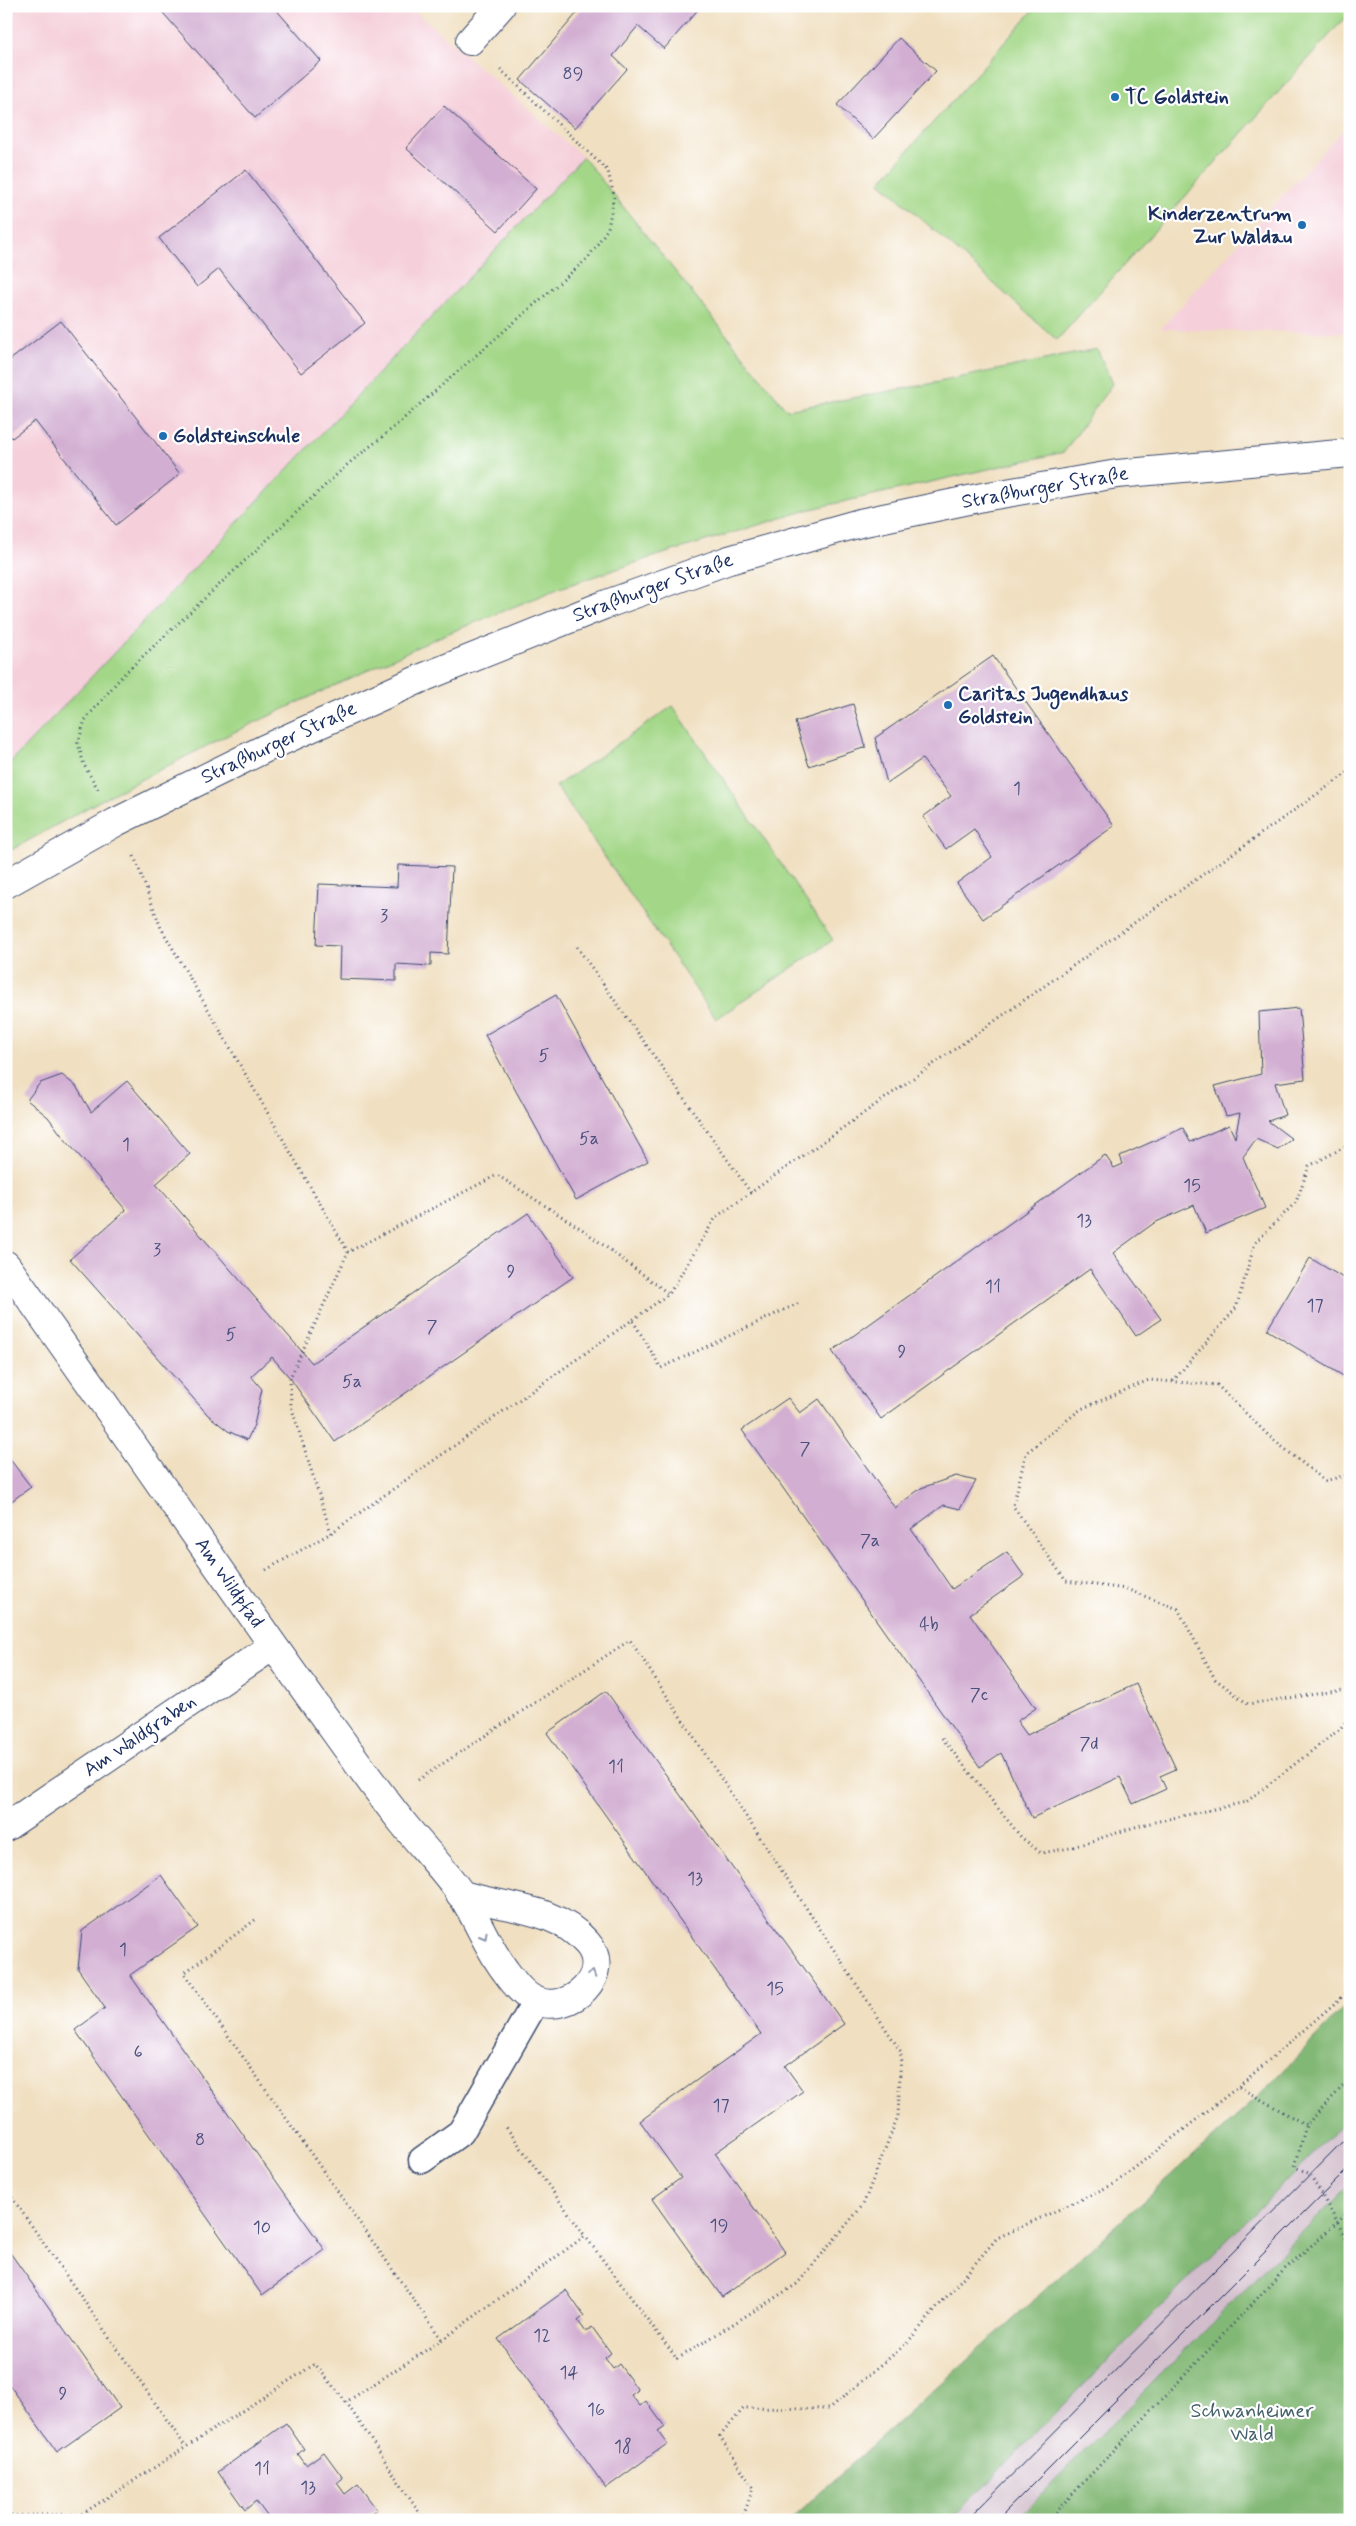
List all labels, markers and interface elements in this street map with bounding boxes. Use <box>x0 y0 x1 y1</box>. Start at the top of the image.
house number: 89 <box>563 62 583 86</box>
place label: TC Goldstein <box>1125 84 1229 111</box>
marker: TC Goldstein <box>1109 91 1121 103</box>
place label: Kinderzentrum Zur Waldau <box>1148 201 1292 251</box>
marker: Kinderzentrum Zur Waldau <box>1296 219 1308 231</box>
place label: Goldsteinschule <box>173 423 300 450</box>
marker: Goldsteinschule <box>157 430 169 442</box>
street label: Straßburger Straße <box>960 460 1131 517</box>
street label: Straßburger Straße <box>569 546 737 630</box>
place label: Caritas Jugendhaus Goldstein <box>958 681 1129 731</box>
street label: Straßburger Straße <box>197 695 362 792</box>
marker: Caritas Jugendhaus Goldstein <box>942 699 954 711</box>
house number: 1 <box>1013 777 1021 801</box>
house number: 3 <box>380 904 388 928</box>
house number: 5 <box>539 1044 550 1068</box>
house number: 5a <box>579 1127 599 1151</box>
house number: 1 <box>122 1133 130 1157</box>
house number: 15 <box>1183 1174 1201 1198</box>
house number: 13 <box>1076 1209 1092 1233</box>
house number: 3 <box>153 1238 161 1262</box>
house number: 9 <box>507 1260 516 1284</box>
house number: 11 <box>985 1275 1001 1299</box>
house number: 17 <box>1306 1294 1324 1318</box>
house number: 7 <box>427 1315 438 1339</box>
house number: 5 <box>226 1323 237 1347</box>
house number: 9 <box>898 1340 907 1364</box>
house number: 5a <box>342 1370 362 1394</box>
house number: 7 <box>800 1437 811 1461</box>
house number: 7a <box>860 1529 880 1553</box>
street label: Am Wildpfad <box>188 1532 270 1634</box>
house number: 4b <box>919 1613 939 1637</box>
house number: 7c <box>970 1683 988 1707</box>
street label: Am Waldgraben <box>78 1688 203 1785</box>
house number: 7d <box>1079 1732 1099 1756</box>
house number: 11 <box>608 1755 624 1779</box>
house number: 13 <box>687 1867 703 1891</box>
one-way arrow <box>478 1931 488 1940</box>
house number: 1 <box>119 1938 127 1962</box>
one-way arrow <box>587 1970 597 1979</box>
house number: 15 <box>766 1977 784 2001</box>
house number: 6 <box>133 2040 143 2064</box>
house number: 17 <box>712 2094 730 2118</box>
house number: 8 <box>195 2128 205 2152</box>
house number: 19 <box>710 2214 728 2238</box>
house number: 10 <box>253 2216 271 2240</box>
house number: 12 <box>533 2324 551 2348</box>
house number: 14 <box>560 2361 579 2385</box>
house number: 9 <box>59 2382 68 2406</box>
house number: 16 <box>587 2398 605 2422</box>
park label: Schwanheimer Wald <box>1191 2398 1314 2448</box>
house number: 18 <box>614 2435 632 2459</box>
house number: 11 <box>254 2457 270 2481</box>
house number: 13 <box>300 2476 316 2500</box>

